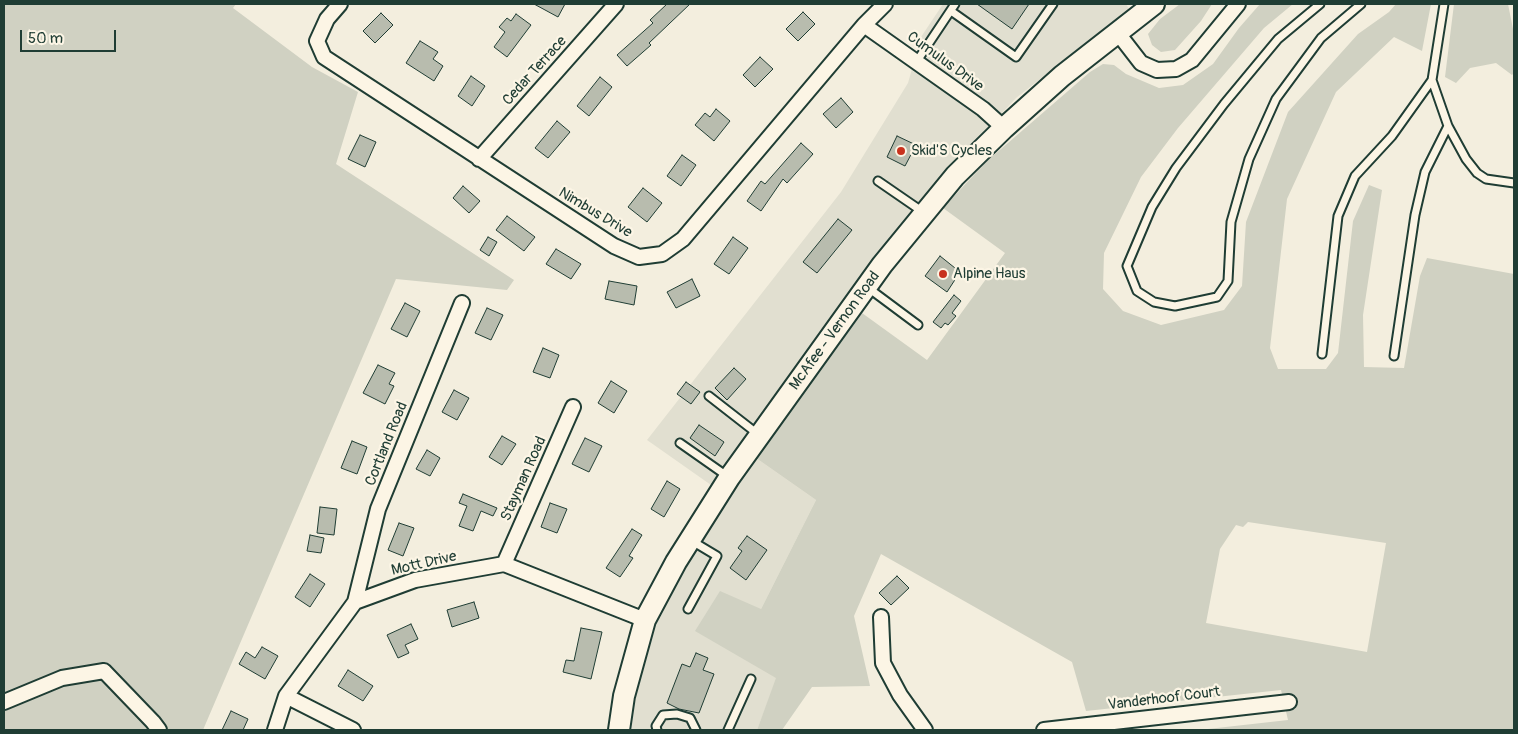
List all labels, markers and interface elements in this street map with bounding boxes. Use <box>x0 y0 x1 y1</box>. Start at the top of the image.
scale bar <box>22 20 119 52</box>
street label: Cumulus Drive <box>903 28 987 96</box>
text: 50 m <box>28 29 63 48</box>
street label: Cedar Terrace <box>499 33 571 109</box>
place label: Skid'S Cycles <box>911 142 992 160</box>
marker: Skid'S Cycles <box>895 145 907 157</box>
street label: Nimbus Drive <box>555 184 635 242</box>
place label: Alpine Haus <box>953 265 1025 283</box>
street label: McAfee - Vernon Road <box>786 268 884 394</box>
marker: Alpine Haus <box>937 268 949 280</box>
street label: Cortland Road <box>362 399 412 489</box>
street label: Stayman Road <box>497 434 551 524</box>
street label: Mott Drive <box>390 548 458 580</box>
street label: Vanderhoof Court <box>1107 683 1221 715</box>

